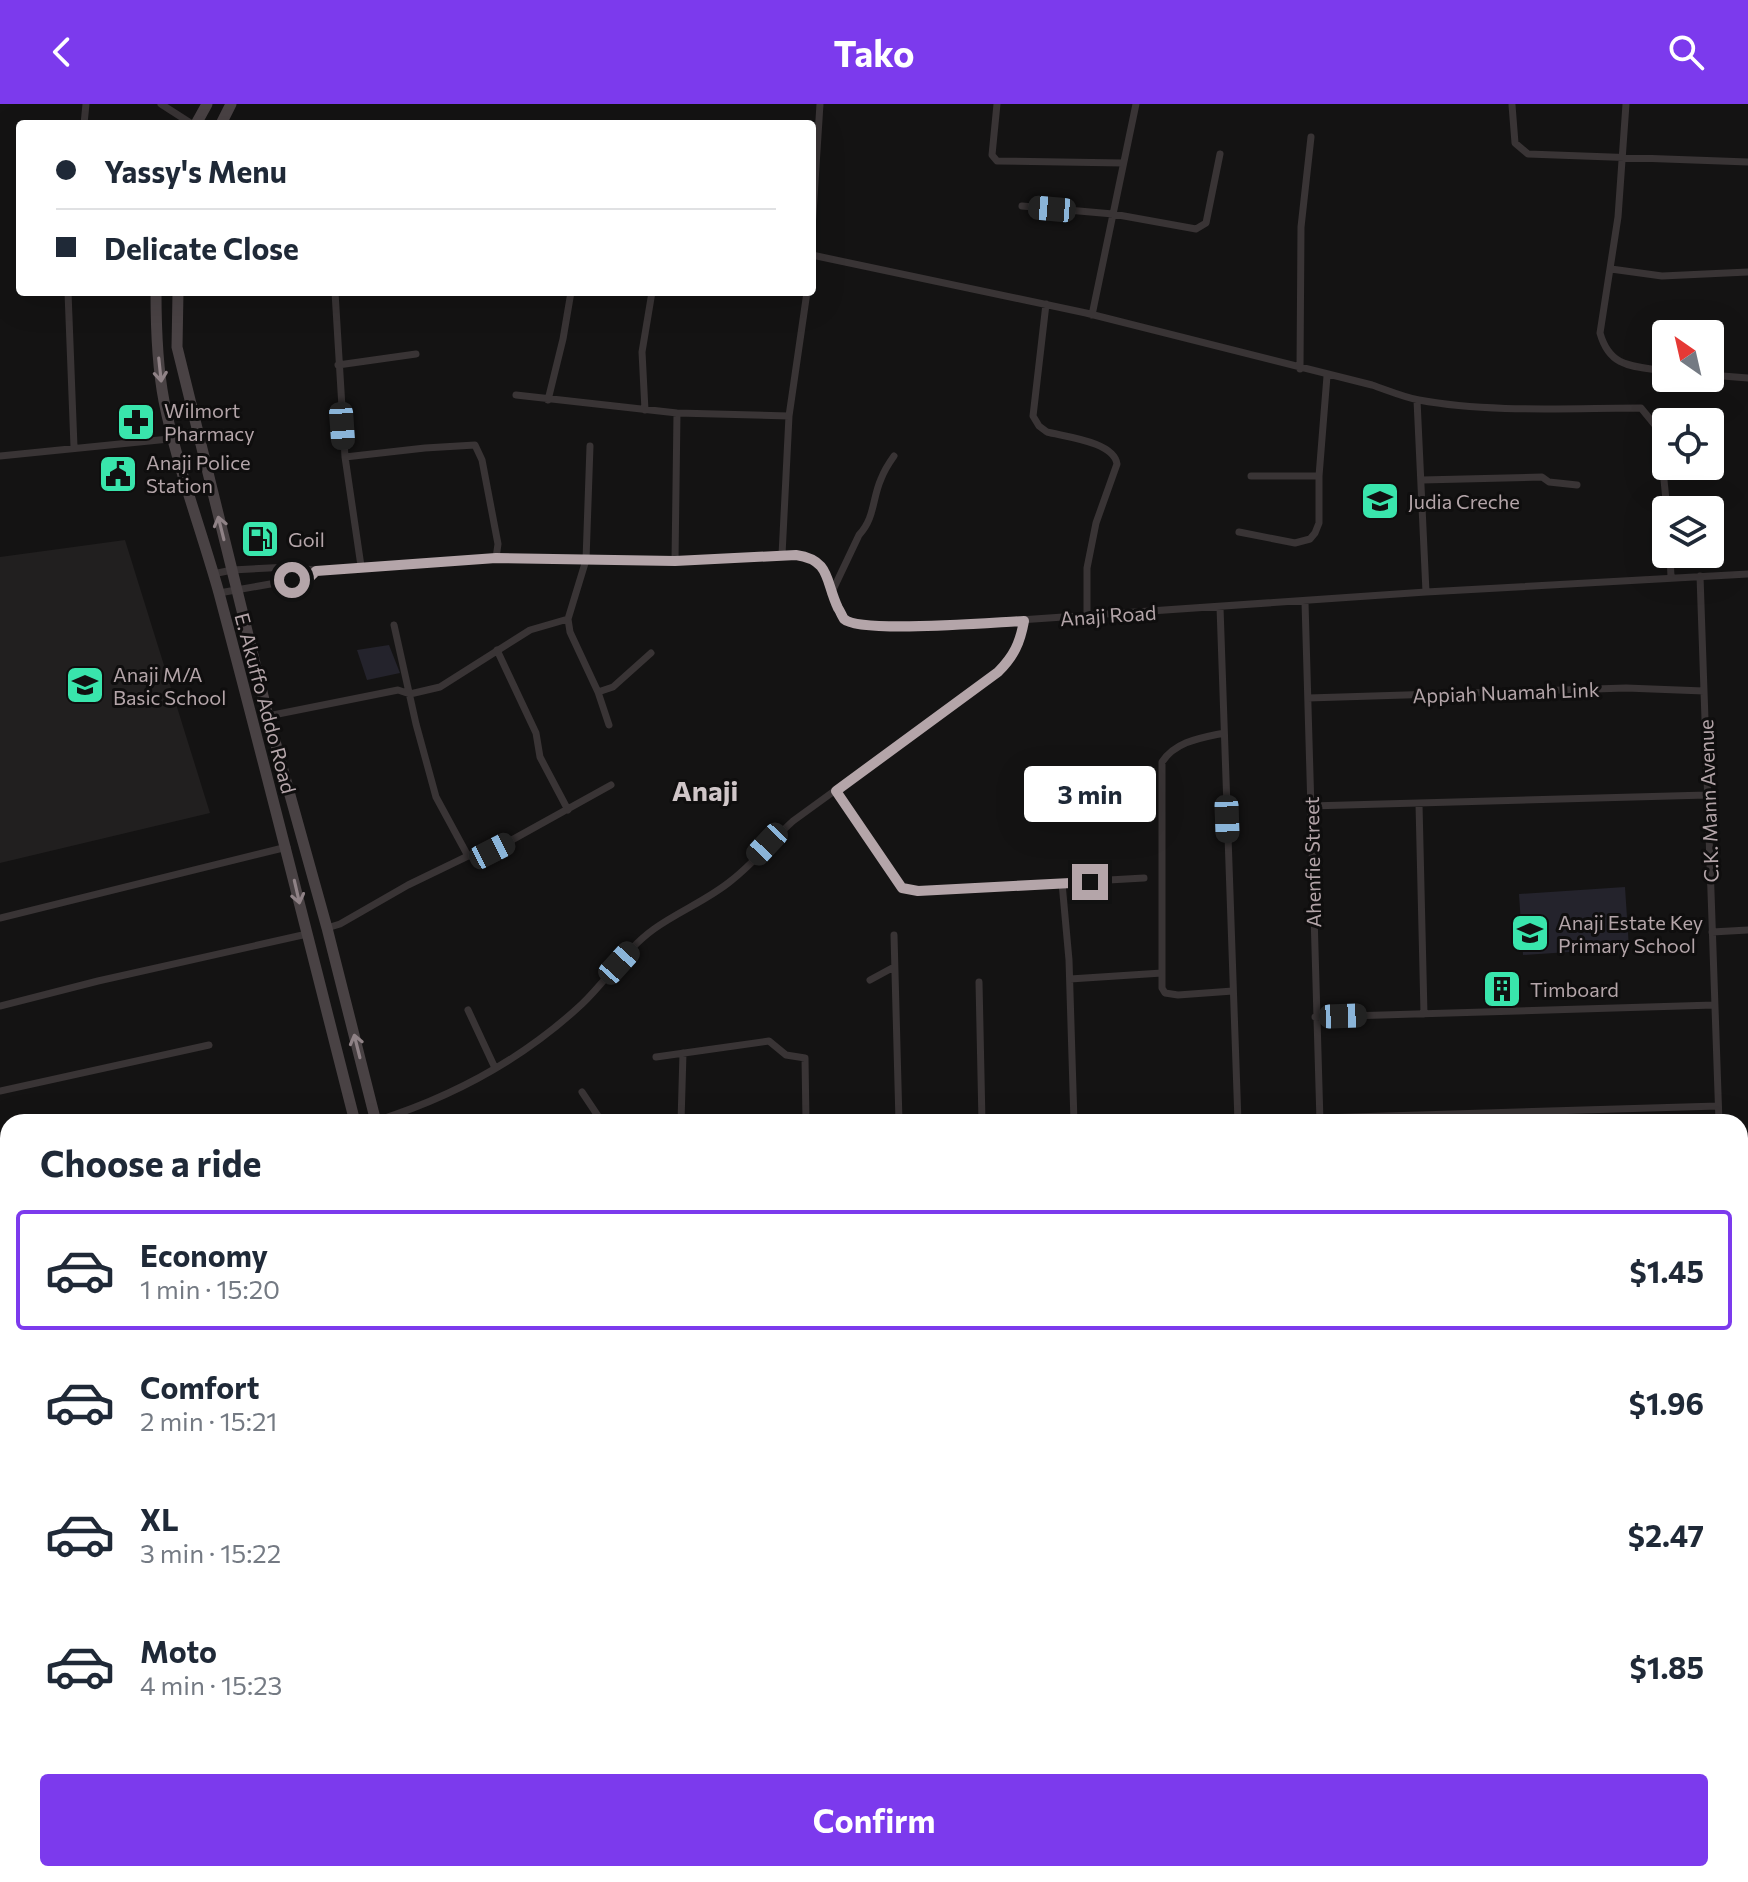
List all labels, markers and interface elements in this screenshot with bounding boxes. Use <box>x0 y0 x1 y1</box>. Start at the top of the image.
icon: back <box>40 30 84 74</box>
text: Tako <box>834 30 914 74</box>
icon: search <box>1664 30 1708 74</box>
text: Yassy's Menu <box>104 152 287 189</box>
car <box>1027 195 1077 223</box>
text: Delicate Close <box>104 229 299 266</box>
north arrow <box>1652 320 1724 392</box>
map controls <box>1652 320 1724 568</box>
one-way arrow <box>153 356 168 383</box>
place label: Wilmort Pharmacy <box>164 398 255 445</box>
pharmacy icon: Wilmort Pharmacy <box>115 401 157 443</box>
car <box>328 401 356 451</box>
button: locate <box>1652 408 1724 480</box>
place label: Anaji Police Station <box>146 450 251 497</box>
public building icon: Anaji Police Station <box>97 453 139 495</box>
school or university icon: Judia Creche <box>1359 480 1401 522</box>
place label: Judia Creche <box>1408 489 1520 513</box>
button: layers <box>1652 496 1724 568</box>
one-way arrow <box>213 516 228 541</box>
fuel station icon: Goil <box>239 518 281 560</box>
place label: Goil <box>288 527 325 551</box>
route start <box>274 562 310 598</box>
street label: Anaji Road <box>1059 600 1157 630</box>
street label: E. Akuffo Addo Road <box>230 610 302 796</box>
place label: Anaji M/A Basic School <box>113 662 226 709</box>
school or university icon: Anaji M/A Basic School <box>64 664 106 706</box>
street label: Appiah Nuamah Link <box>1412 677 1600 707</box>
street label: C.K. Mann Avenue <box>1693 719 1723 883</box>
callout: 3 min <box>1024 766 1156 822</box>
district label: Anaji <box>672 773 738 807</box>
text: 3 min <box>1057 778 1123 809</box>
car <box>1214 795 1240 843</box>
street label: Ahenfie Street <box>1299 796 1325 928</box>
car <box>742 818 792 870</box>
car <box>465 829 519 873</box>
route end <box>1072 864 1108 900</box>
one-way arrow <box>290 878 305 904</box>
place label: Anaji Estate Key Primary School <box>1558 910 1703 957</box>
school or university icon: Anaji Estate Key Primary School <box>1509 912 1551 954</box>
car <box>594 937 644 989</box>
building icon: Timboard <box>1481 968 1523 1010</box>
place label: Timboard <box>1530 977 1619 1001</box>
car <box>1319 1003 1367 1029</box>
one-way arrow <box>349 1034 364 1060</box>
text: Choose a ride <box>40 1140 261 1184</box>
icon: car <box>44 1234 116 1306</box>
text: Economy <box>140 1236 268 1273</box>
text: $1.45 <box>1630 1252 1704 1289</box>
text: 1 min · 15:20 <box>140 1273 280 1304</box>
icon: car <box>44 1366 116 1438</box>
text: Comfort <box>140 1368 259 1405</box>
text: $1.96 <box>1629 1384 1704 1421</box>
text: 2 min · 15:21 <box>140 1405 277 1436</box>
icon: car <box>44 1498 116 1570</box>
text: XL <box>140 1500 179 1537</box>
text: $2.47 <box>1628 1516 1704 1553</box>
text: 3 min · 15:22 <box>140 1537 281 1568</box>
icon: car <box>44 1630 116 1702</box>
text: Moto <box>140 1632 217 1669</box>
text: $1.85 <box>1630 1648 1704 1685</box>
text: 4 min · 15:23 <box>140 1669 282 1700</box>
button: Confirm <box>40 1774 1708 1866</box>

